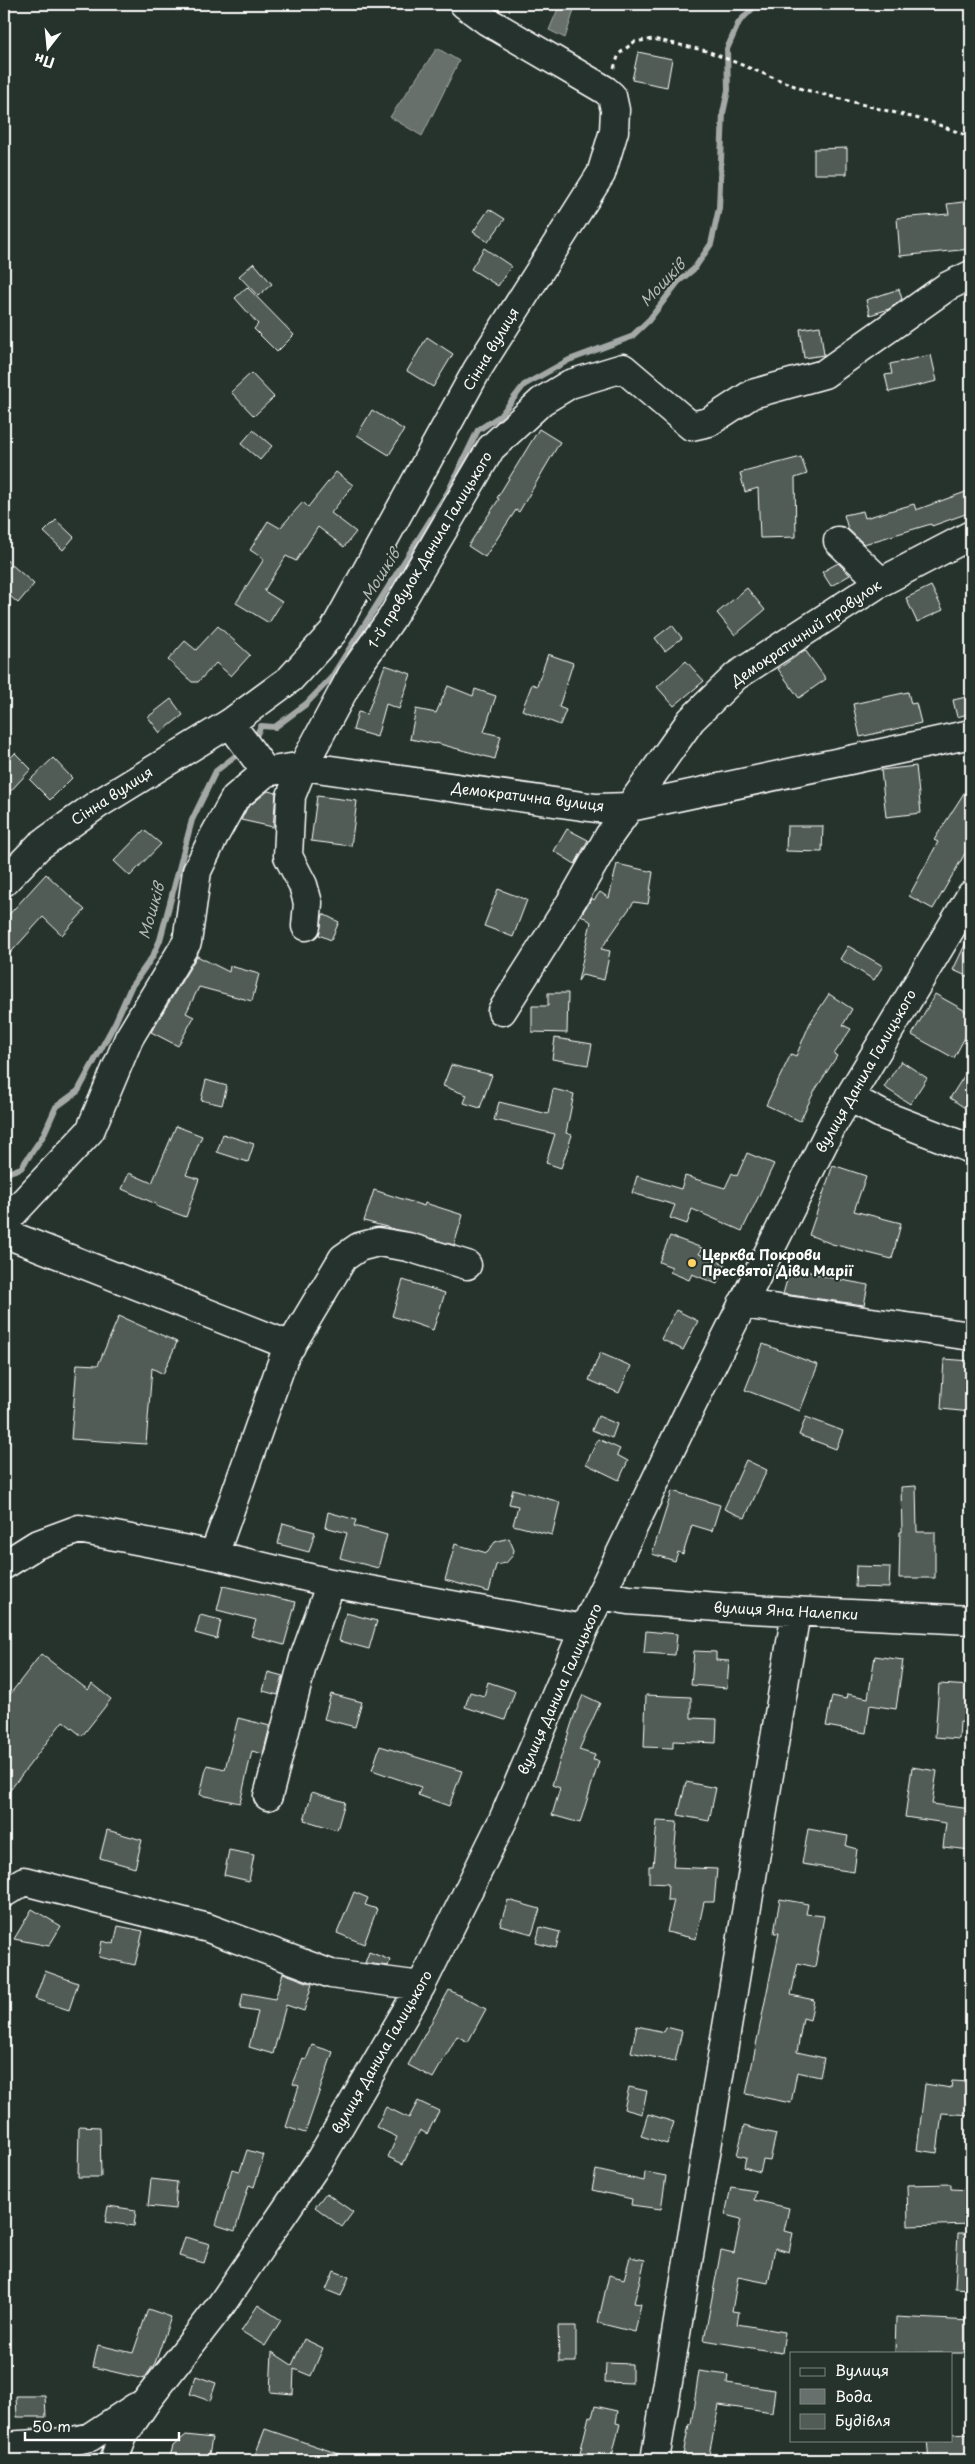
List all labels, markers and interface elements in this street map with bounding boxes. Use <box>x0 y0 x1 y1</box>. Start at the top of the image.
north arrow <box>22 22 72 72</box>
text: Пн <box>32 48 57 74</box>
water label: Мошків <box>634 251 692 311</box>
street label: Сінна вулиця <box>457 303 524 394</box>
street label: 1-й провулок Данила Галицького <box>362 447 497 652</box>
water label: Мошків <box>355 542 406 605</box>
street label: Демократичний провулок <box>725 574 886 691</box>
street label: Сінна вулиця <box>67 761 157 830</box>
street label: Демократична вулиця <box>450 777 606 816</box>
water label: Мошків <box>132 877 170 941</box>
street label: вулиця Данила Галицького <box>810 985 921 1156</box>
place label: Церква Покрови Пресвятої Діви Марії <box>702 1244 854 1281</box>
marker: Церква Покрови Пресвятої Діви Марії <box>686 1257 698 1269</box>
street label: вулиця Яна Налепки <box>713 1596 859 1625</box>
street label: вулиця Данила Галицького <box>512 1600 607 1778</box>
street label: вулиця Данила Галицького <box>326 1966 437 2137</box>
legend <box>790 2352 952 2442</box>
text: Вулиця <box>835 2358 889 2381</box>
text: Вода <box>835 2384 873 2407</box>
text: Будівля <box>835 2408 891 2431</box>
scale bar <box>25 2409 179 2441</box>
text: 50 m <box>32 2414 71 2437</box>

